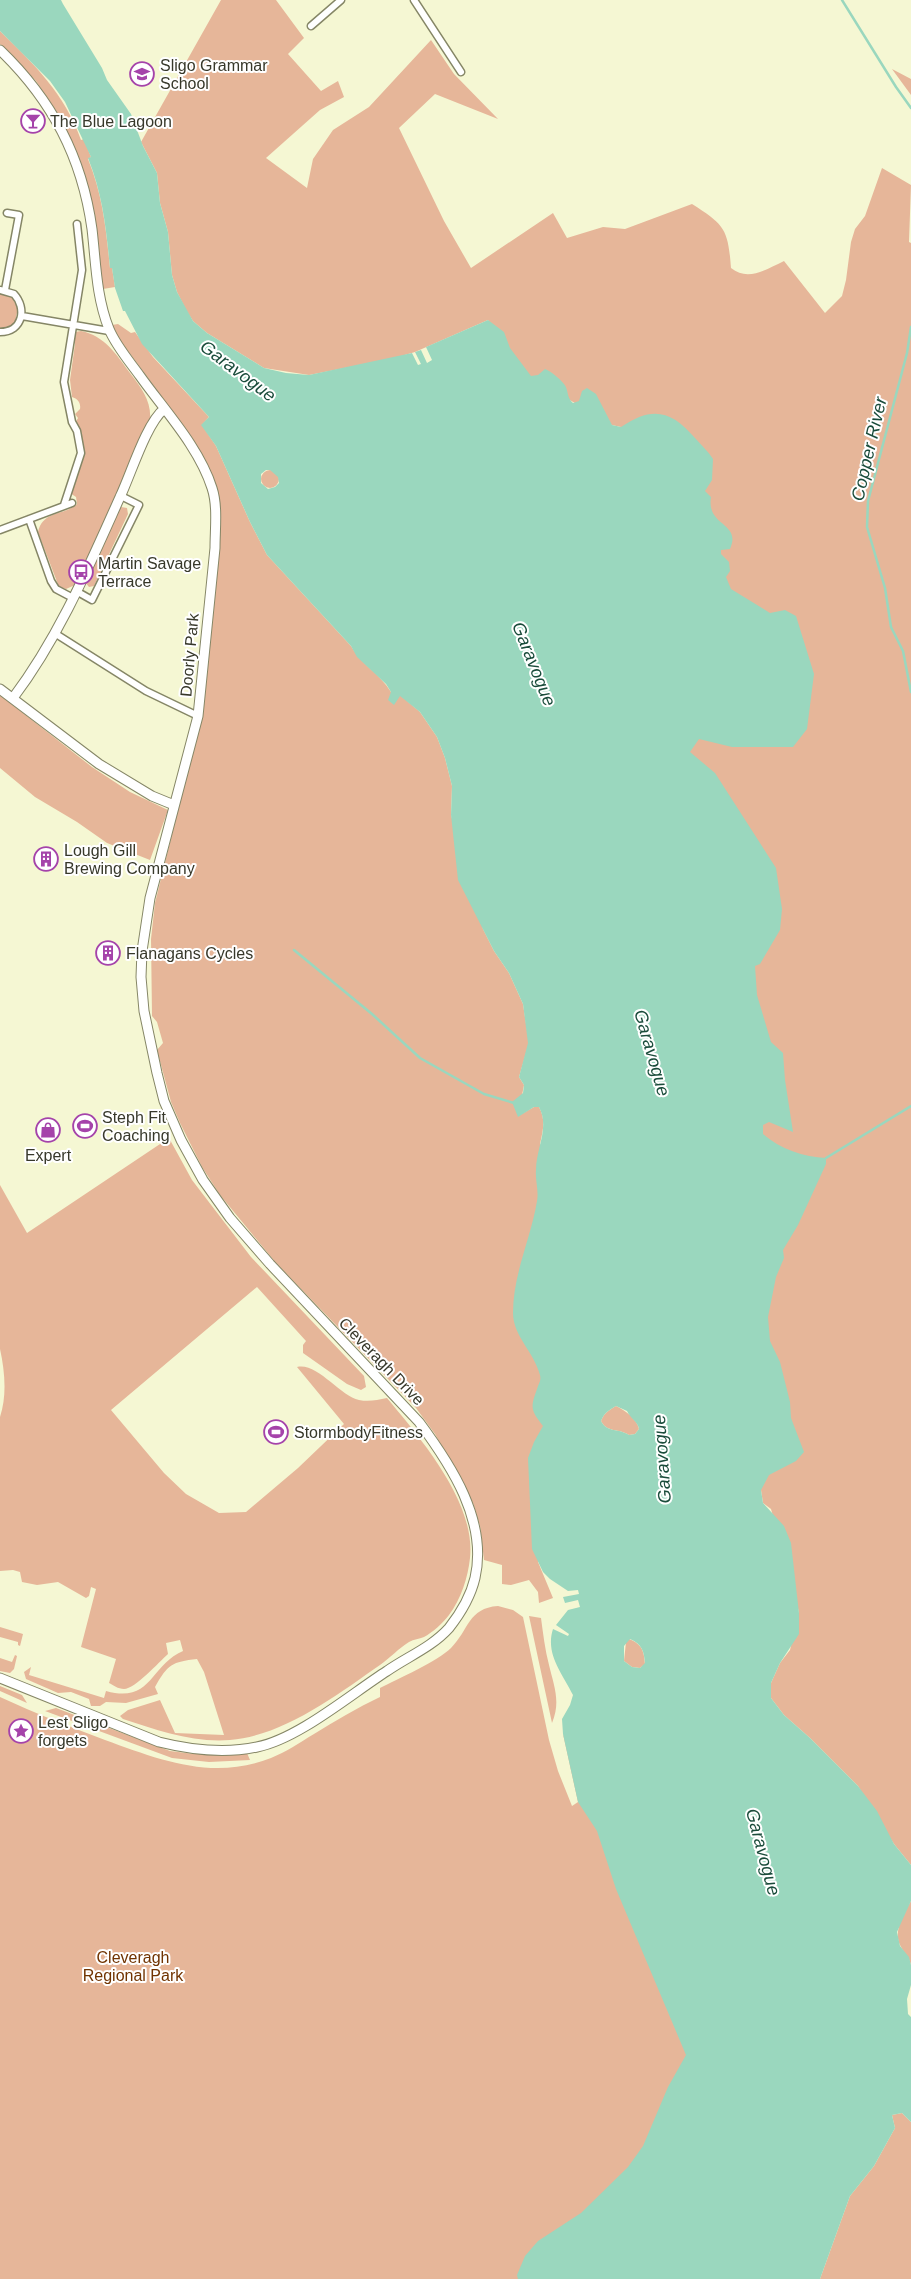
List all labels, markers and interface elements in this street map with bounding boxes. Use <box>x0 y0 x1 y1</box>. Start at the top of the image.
place label: Sligo Grammar School <box>160 57 268 92</box>
school or university icon: Sligo Grammar School <box>129 61 155 87</box>
bar icon: The Blue Lagoon <box>20 108 46 134</box>
place label: The Blue Lagoon <box>50 113 172 130</box>
water label: Garavogue <box>196 336 280 406</box>
water label: Copper River <box>847 394 891 503</box>
place label: Martin Savage Terrace <box>98 555 201 590</box>
bus stop icon: Martin Savage Terrace <box>68 559 94 585</box>
street label: Doorly Park <box>177 612 202 697</box>
water label: Garavogue <box>508 619 560 709</box>
place label: Lough Gill Brewing Company <box>64 842 195 877</box>
building icon: Lough Gill Brewing Company <box>33 846 59 872</box>
building icon: Flanagans Cycles <box>95 940 121 966</box>
place label: Flanagans Cycles <box>126 945 253 962</box>
water label: Garavogue <box>630 1007 674 1099</box>
place label: Steph Fit Coaching <box>102 1109 170 1144</box>
sports icon: Steph Fit Coaching <box>72 1113 98 1139</box>
shop icon: Expert <box>35 1117 61 1143</box>
place label: Expert <box>25 1147 72 1164</box>
street label: Cleveragh Drive <box>336 1314 428 1409</box>
water label: Garavogue <box>649 1414 675 1504</box>
sports icon: StormbodyFitness <box>263 1419 289 1445</box>
place label: StormbodyFitness <box>294 1424 423 1441</box>
place label: Lest Sligo forgets <box>38 1714 108 1749</box>
place icon: Lest Sligo forgets <box>8 1718 34 1744</box>
water label: Garavogue <box>742 1806 784 1898</box>
park label: Cleveragh Regional Park <box>83 1949 184 1984</box>

